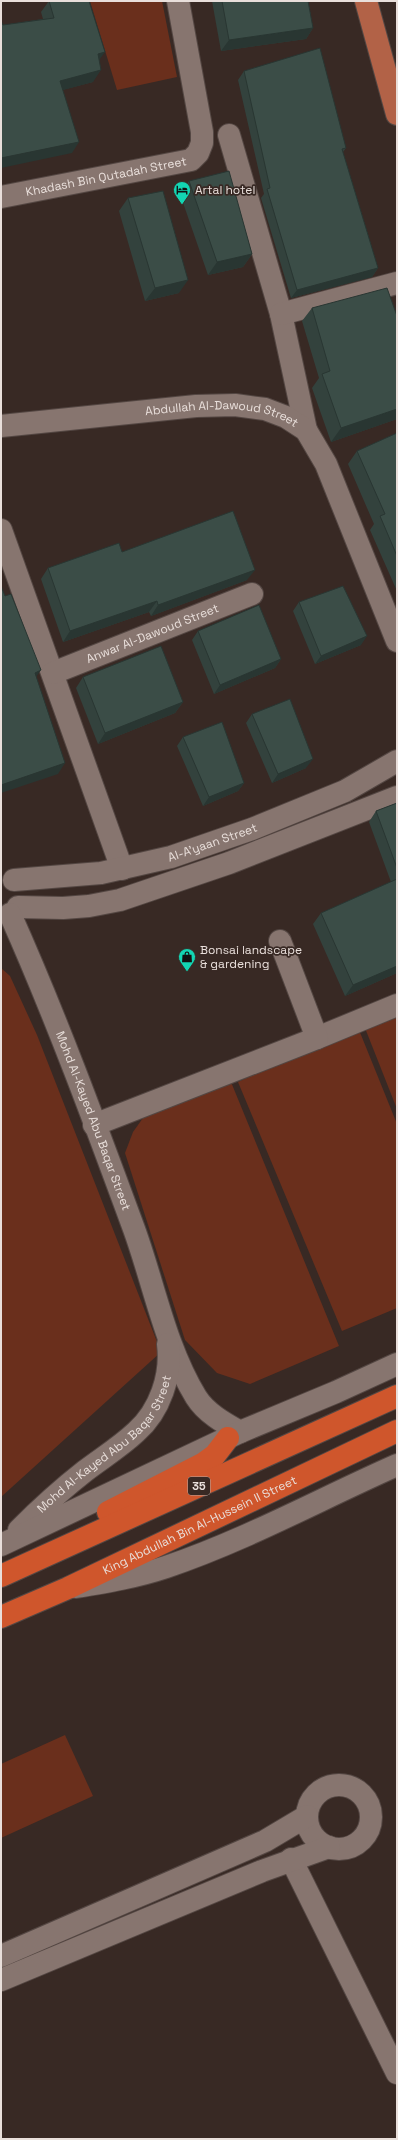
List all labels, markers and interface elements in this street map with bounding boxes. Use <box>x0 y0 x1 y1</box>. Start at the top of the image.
street label: Khadash Bin Qutadah Street <box>24 153 188 200</box>
hotel icon: Artal hotel <box>172 180 192 205</box>
place label: Artal hotel <box>195 182 255 198</box>
street label: Abdullah Al-Dawoud Street <box>144 397 301 431</box>
street label: Anwar Al-Dawoud Street <box>84 600 221 667</box>
street label: Al-A'yaan Street <box>166 820 260 866</box>
place label: Bonsai landscape & gardening <box>200 942 302 972</box>
shop icon: Bonsai landscape & gardening <box>177 947 197 972</box>
street label: Mohd Al-Kayed Abu Baqar Street <box>52 1029 134 1213</box>
street label: Mohd Al-Kayed Abu Baqar Street <box>34 1374 175 1517</box>
street label: King Abdullah Bin Al-Hussein II Street <box>100 1472 299 1578</box>
road number: 35 <box>188 1477 210 1495</box>

